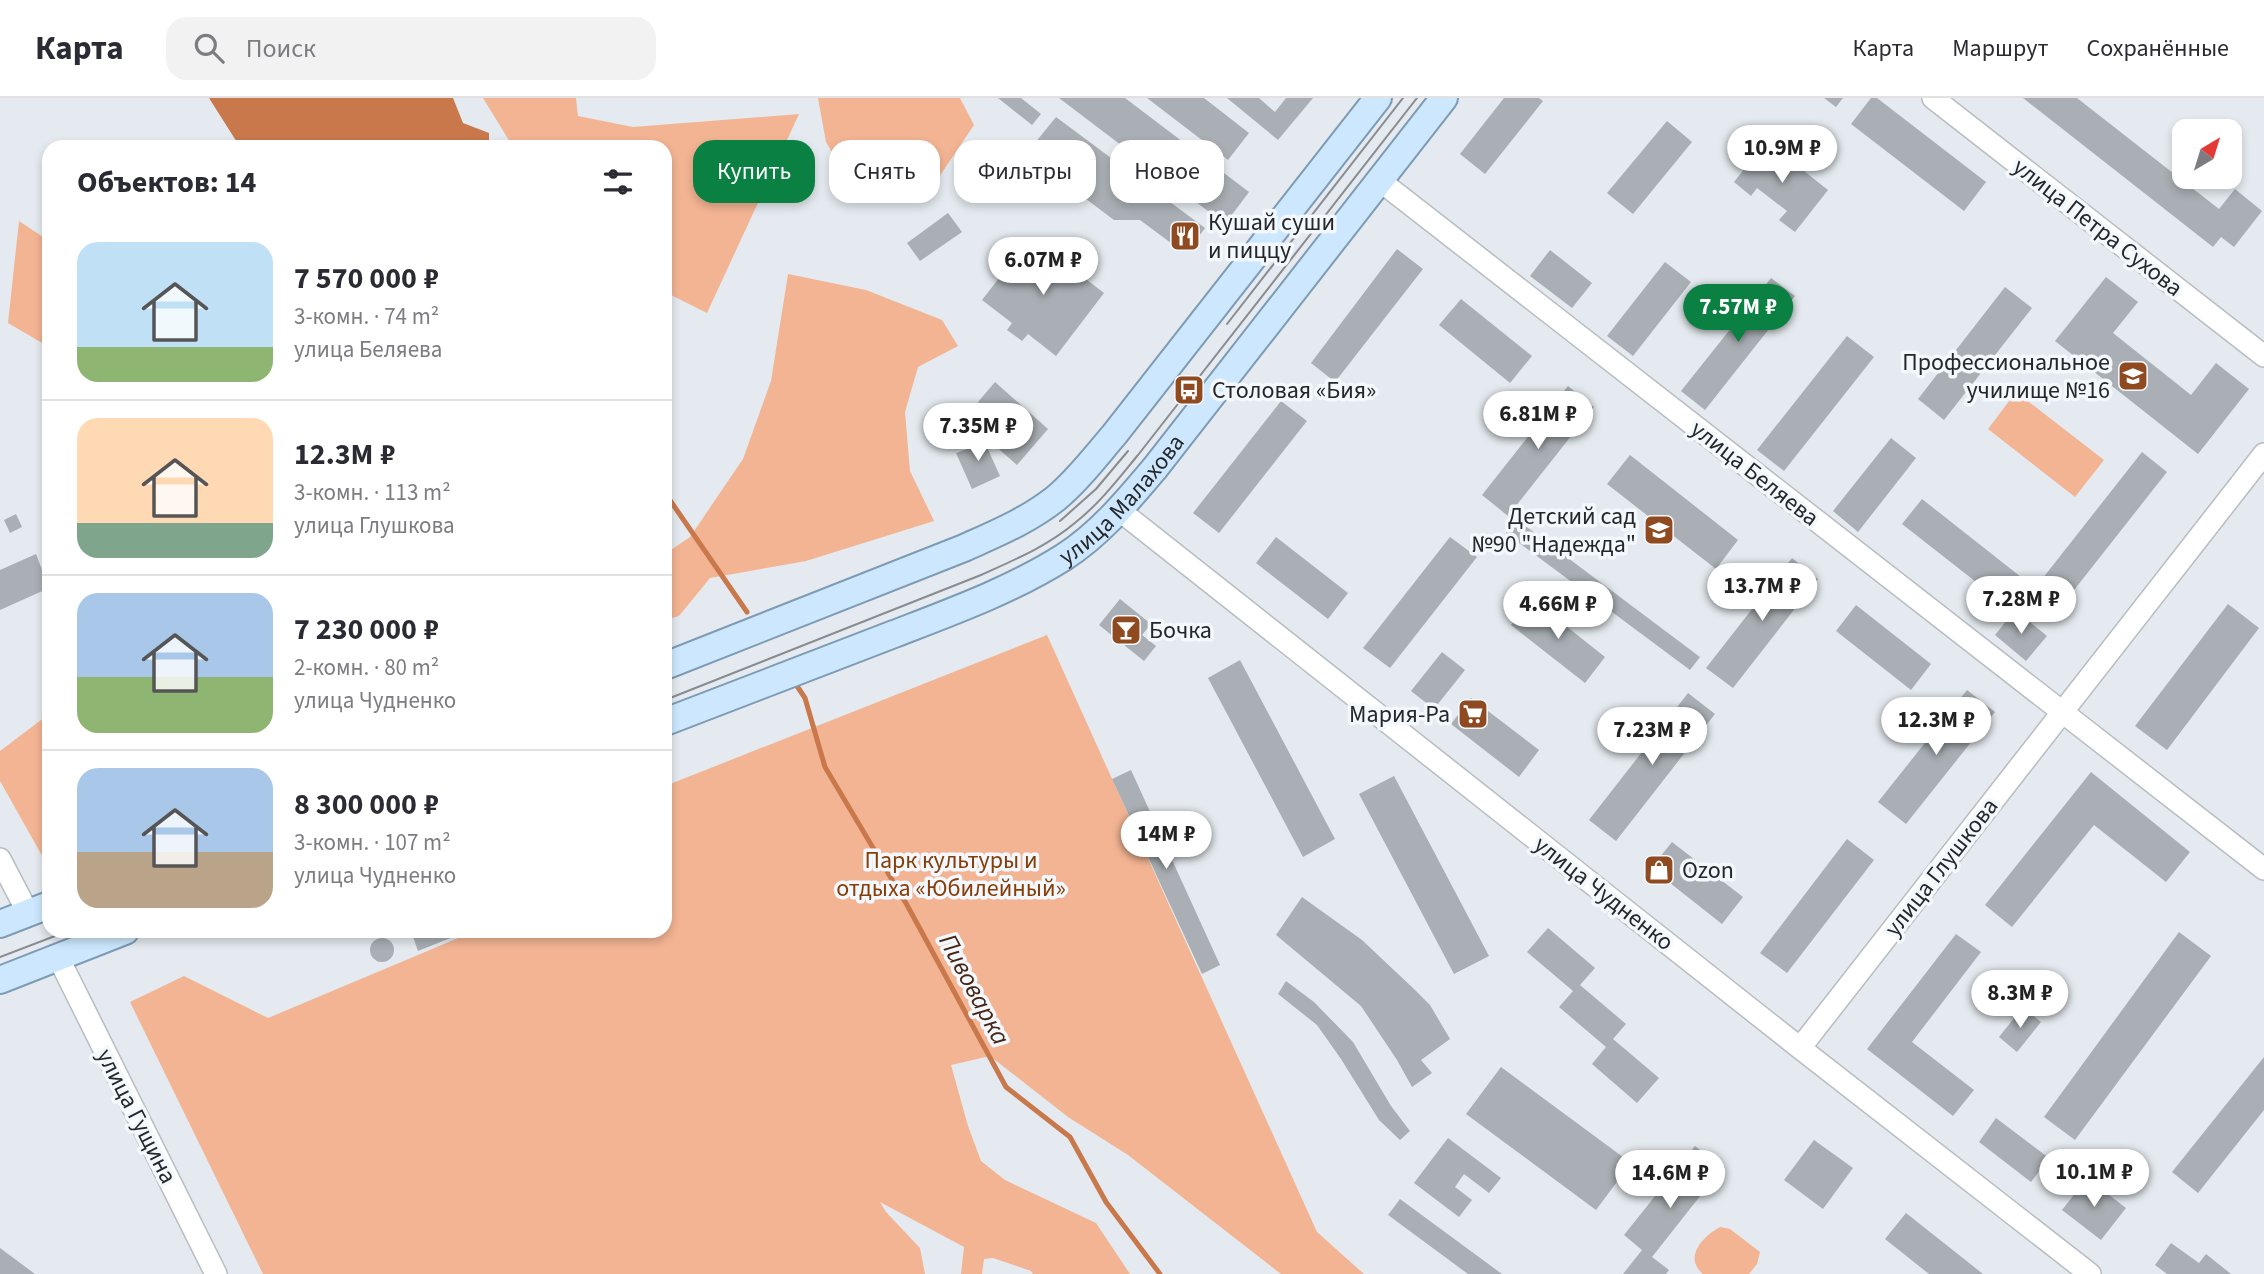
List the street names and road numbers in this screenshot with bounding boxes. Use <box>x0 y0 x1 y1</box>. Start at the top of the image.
street label: улица Петра Сухова <box>2005 150 2190 305</box>
street label: улица Беляева <box>1683 412 1826 535</box>
street label: улица Малахова <box>1052 427 1193 574</box>
street label: улица Глушкова <box>1876 790 2007 944</box>
street label: улица Чудненко <box>1526 828 1681 959</box>
street label: улица Гущина <box>88 1043 186 1190</box>

